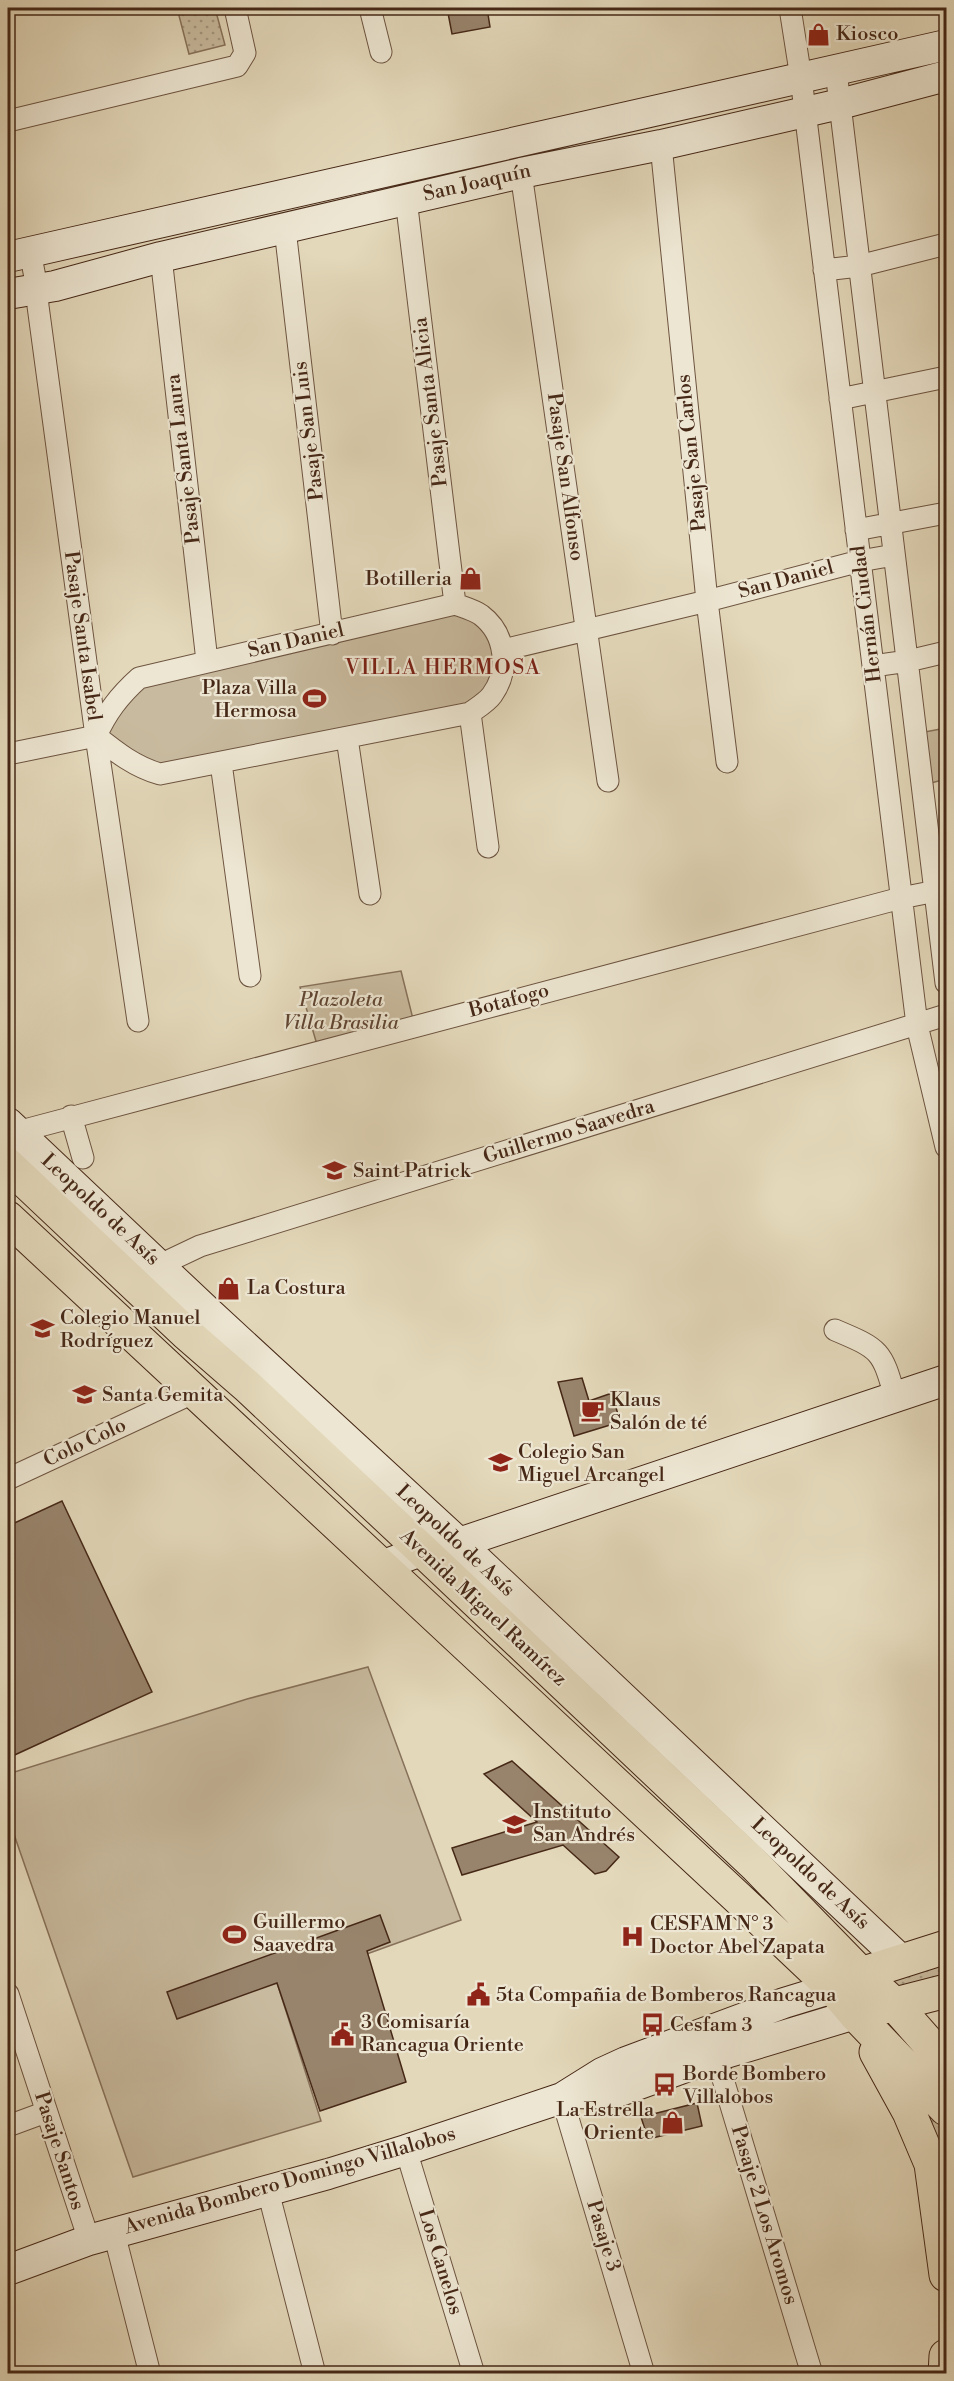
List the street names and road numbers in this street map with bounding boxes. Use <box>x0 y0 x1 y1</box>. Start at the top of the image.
street label: San Joaquín <box>421 158 533 208</box>
street label: Pasaje Santa Alicia <box>408 315 454 488</box>
street label: Pasaje San Luis <box>288 360 330 502</box>
street label: Pasaje Santa Laura <box>161 372 207 545</box>
street label: Pasaje San Carlos <box>671 373 713 533</box>
street label: Pasaje San Alfonso <box>541 391 589 563</box>
street label: Hernán Ciudad <box>846 543 888 684</box>
street label: Pasaje Santa Isabel <box>58 549 106 723</box>
street label: San Daniel <box>736 555 837 605</box>
street label: San Daniel <box>246 618 347 664</box>
street label: Botafogo <box>465 978 552 1024</box>
street label: Guillermo Saavedra <box>480 1094 659 1170</box>
street label: Leopoldo de Asís <box>35 1149 165 1271</box>
street label: Colo Colo <box>40 1413 130 1473</box>
street label: Leopoldo de Asís <box>390 1480 520 1602</box>
street label: Avenida Miguel Ramírez <box>393 1523 572 1692</box>
street label: Leopoldo de Asís <box>745 1813 875 1935</box>
street label: Pasaje Santos <box>28 2089 90 2213</box>
street label: Avenida Bombero Domingo Villalobos <box>120 2122 459 2241</box>
street label: Pasaje 2 Los Aromos <box>725 2122 803 2308</box>
street label: Pasaje 3 <box>580 2197 626 2275</box>
street label: Los Canelos <box>412 2206 468 2318</box>

